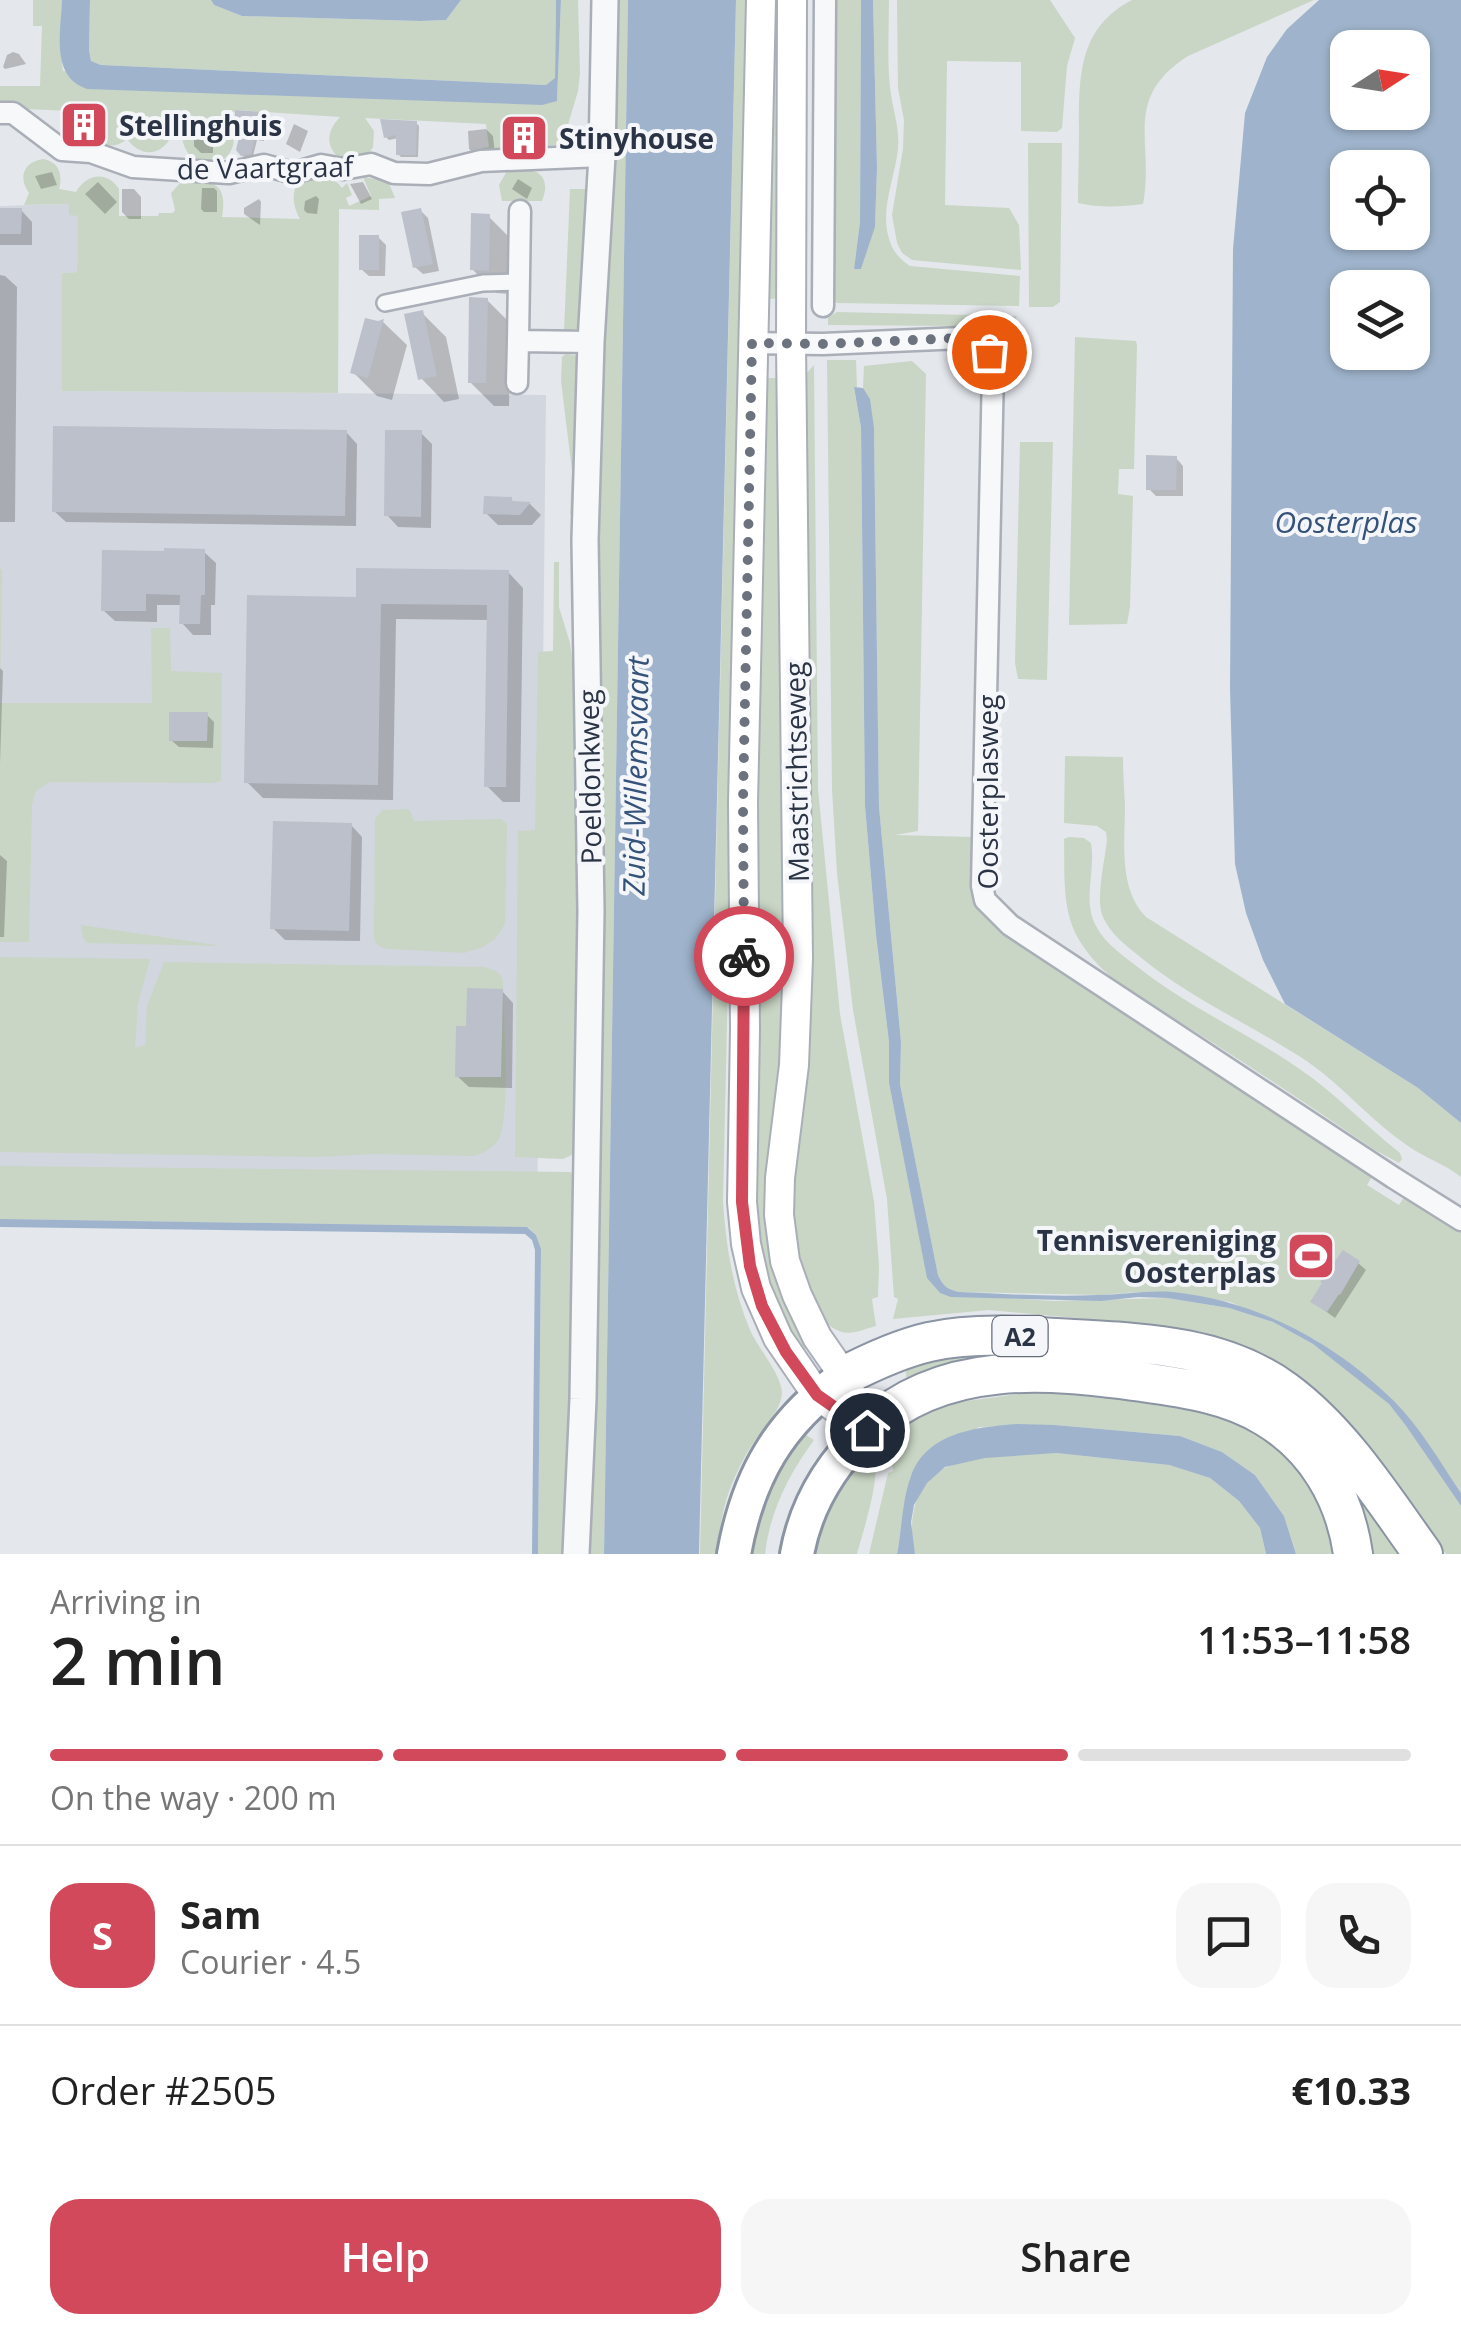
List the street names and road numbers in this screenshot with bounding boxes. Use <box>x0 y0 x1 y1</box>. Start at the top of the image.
street label: de Vaartgraaf <box>176 146 355 188</box>
street label: Maastrichtseweg <box>775 661 817 883</box>
street label: Poeldonkweg <box>568 689 610 865</box>
street label: Oosterplasweg <box>968 695 1006 889</box>
road number: A2 <box>992 1316 1048 1356</box>

